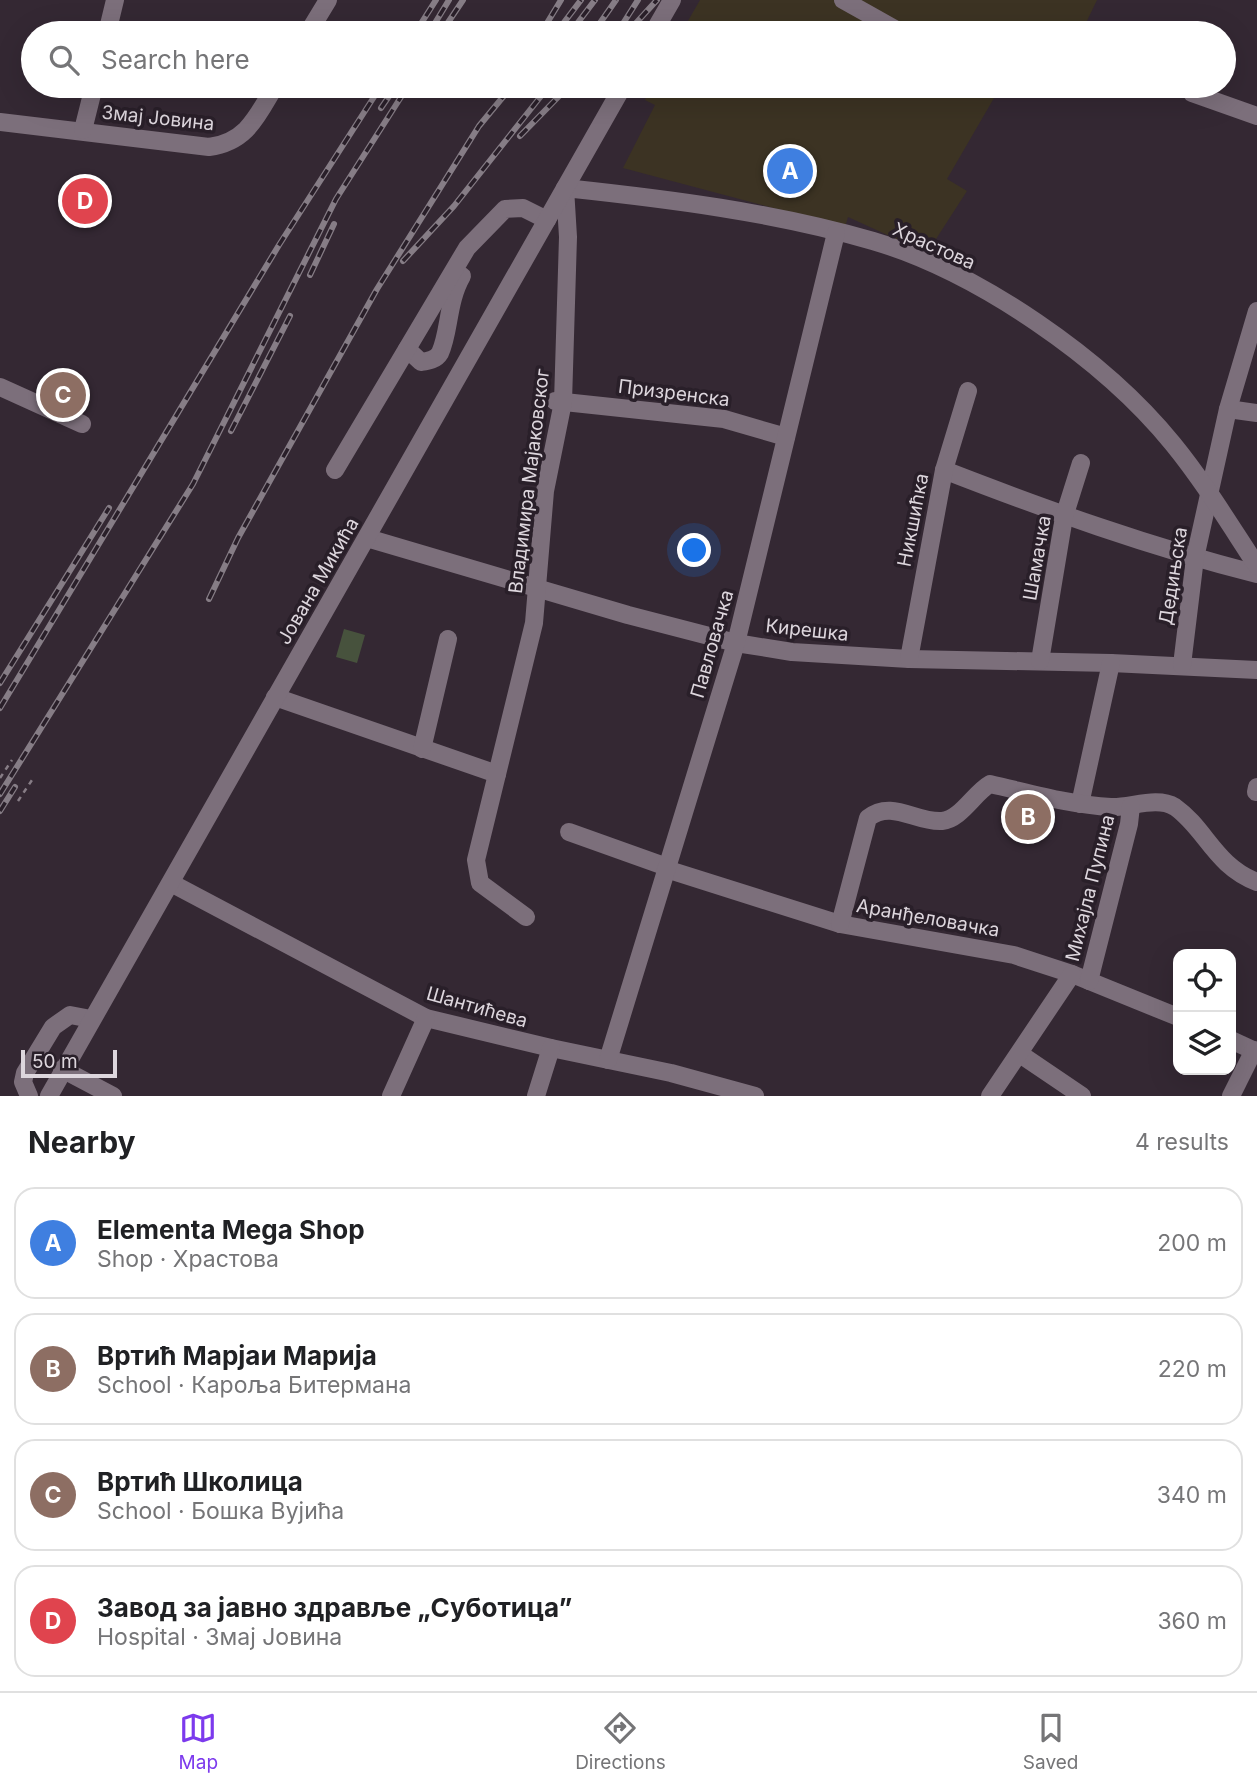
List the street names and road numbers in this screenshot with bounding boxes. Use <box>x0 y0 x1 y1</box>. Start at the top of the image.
street label: Змај Јовина <box>101 101 215 135</box>
street label: Храстова <box>889 218 979 274</box>
street label: Владимира Мајаковског <box>504 367 554 595</box>
street label: Призренска <box>617 375 731 411</box>
street label: Никшићка <box>893 471 933 569</box>
street label: Јована Микића <box>272 513 364 649</box>
street label: Шамачка <box>1018 514 1056 602</box>
street label: Дедињска <box>1154 525 1192 627</box>
street label: Павловачка <box>686 587 738 701</box>
street label: Кирешка <box>764 614 850 646</box>
street label: Михајла Пупина <box>1061 812 1119 964</box>
street label: Аранђеловачка <box>855 894 1001 942</box>
street label: Шантићева <box>424 982 530 1032</box>

